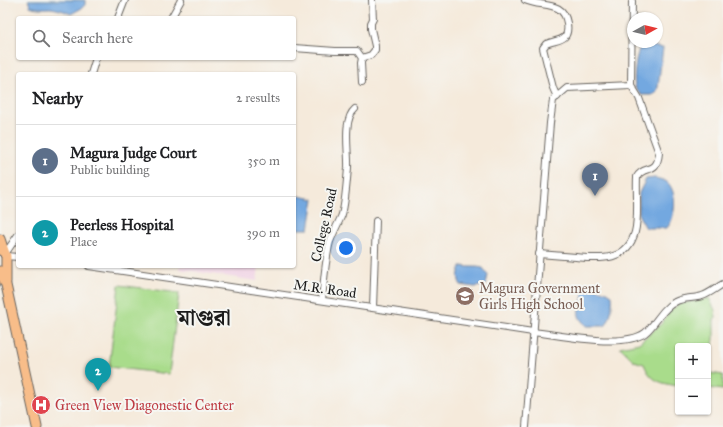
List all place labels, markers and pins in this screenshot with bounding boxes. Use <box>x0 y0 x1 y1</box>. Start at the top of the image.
pin: 1 <box>582 163 608 196</box>
place label: Magura Government Girls High School <box>479 280 600 313</box>
school or university icon: Magura Government Girls High School <box>454 285 476 307</box>
pin: 2 <box>85 358 111 391</box>
hospital icon: Green View Diagonestic Center <box>30 394 52 416</box>
place label: Green View Diagonestic Center <box>55 397 235 414</box>

